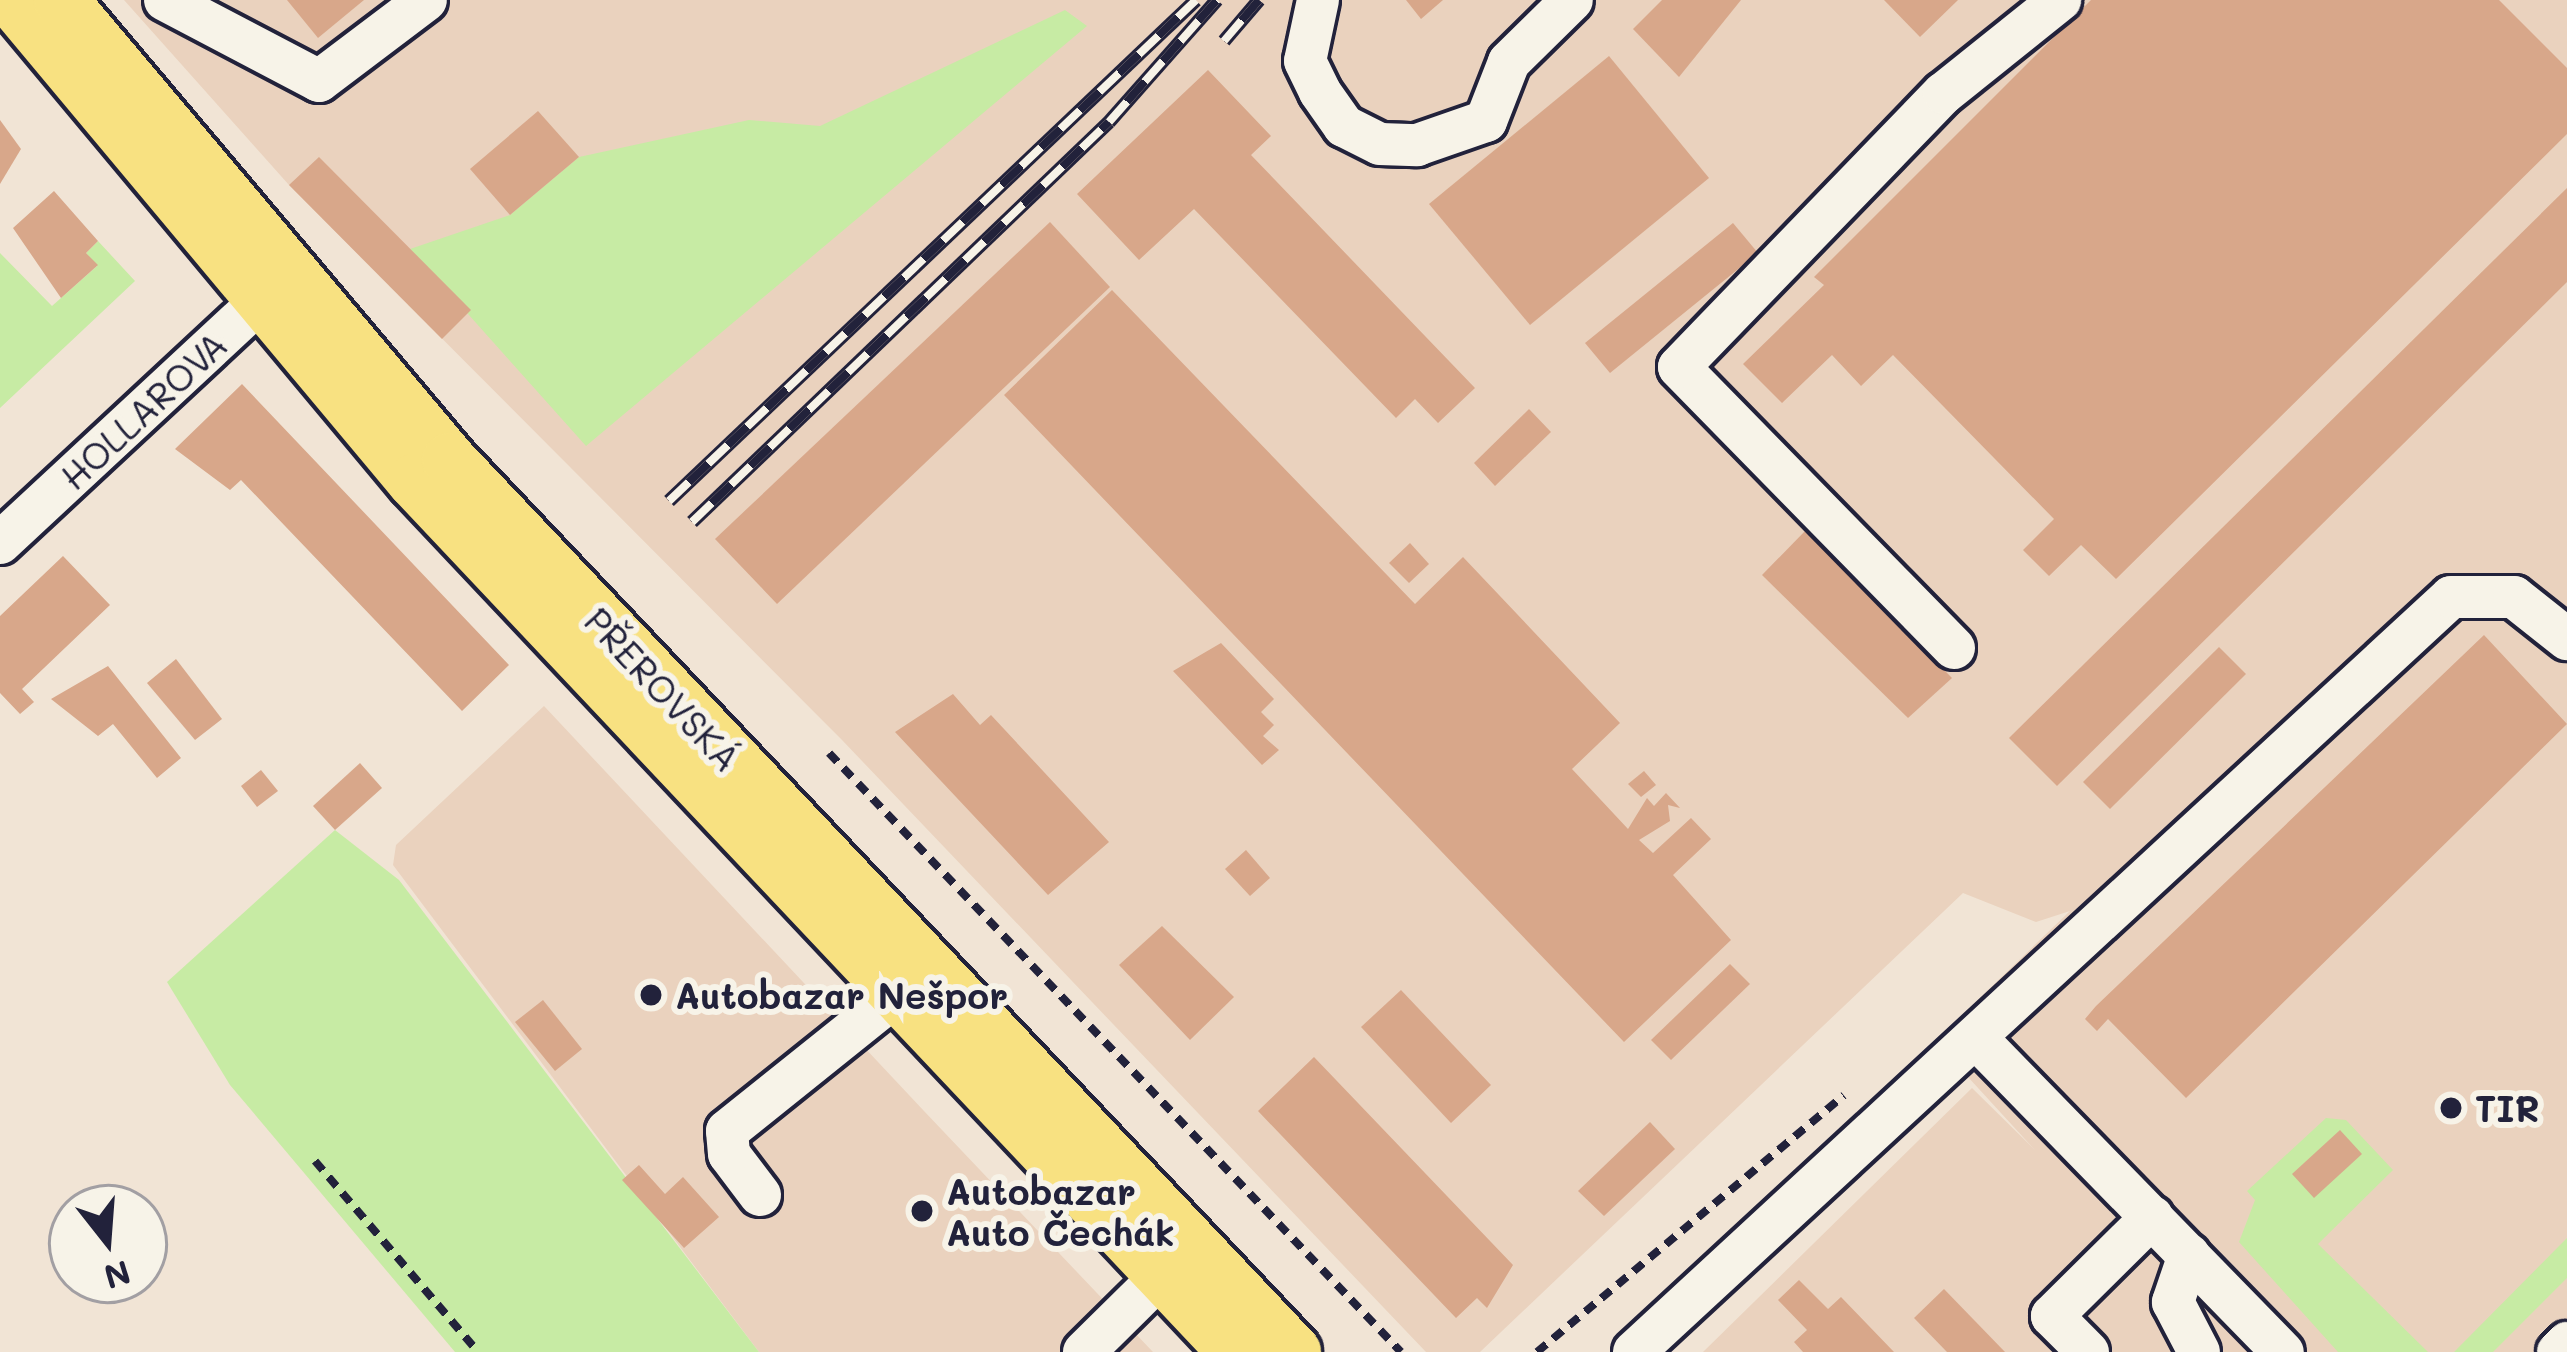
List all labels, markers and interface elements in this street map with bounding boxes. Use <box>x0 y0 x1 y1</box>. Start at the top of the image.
street label: HOLLAROVA <box>51 322 235 498</box>
street label: PŘEROVSKÁ <box>576 598 750 780</box>
place label: Autobazar Nešpor <box>675 973 1008 1017</box>
marker: Autobazar Nešpor <box>638 982 664 1008</box>
place label: TIR <box>2475 1086 2540 1130</box>
marker: TIR <box>2438 1095 2464 1121</box>
place label: Autobazar Auto Čechák <box>946 1168 1175 1253</box>
north arrow <box>48 1184 168 1304</box>
marker: Autobazar Auto Čechák <box>909 1198 935 1224</box>
text: N <box>100 1252 136 1300</box>

